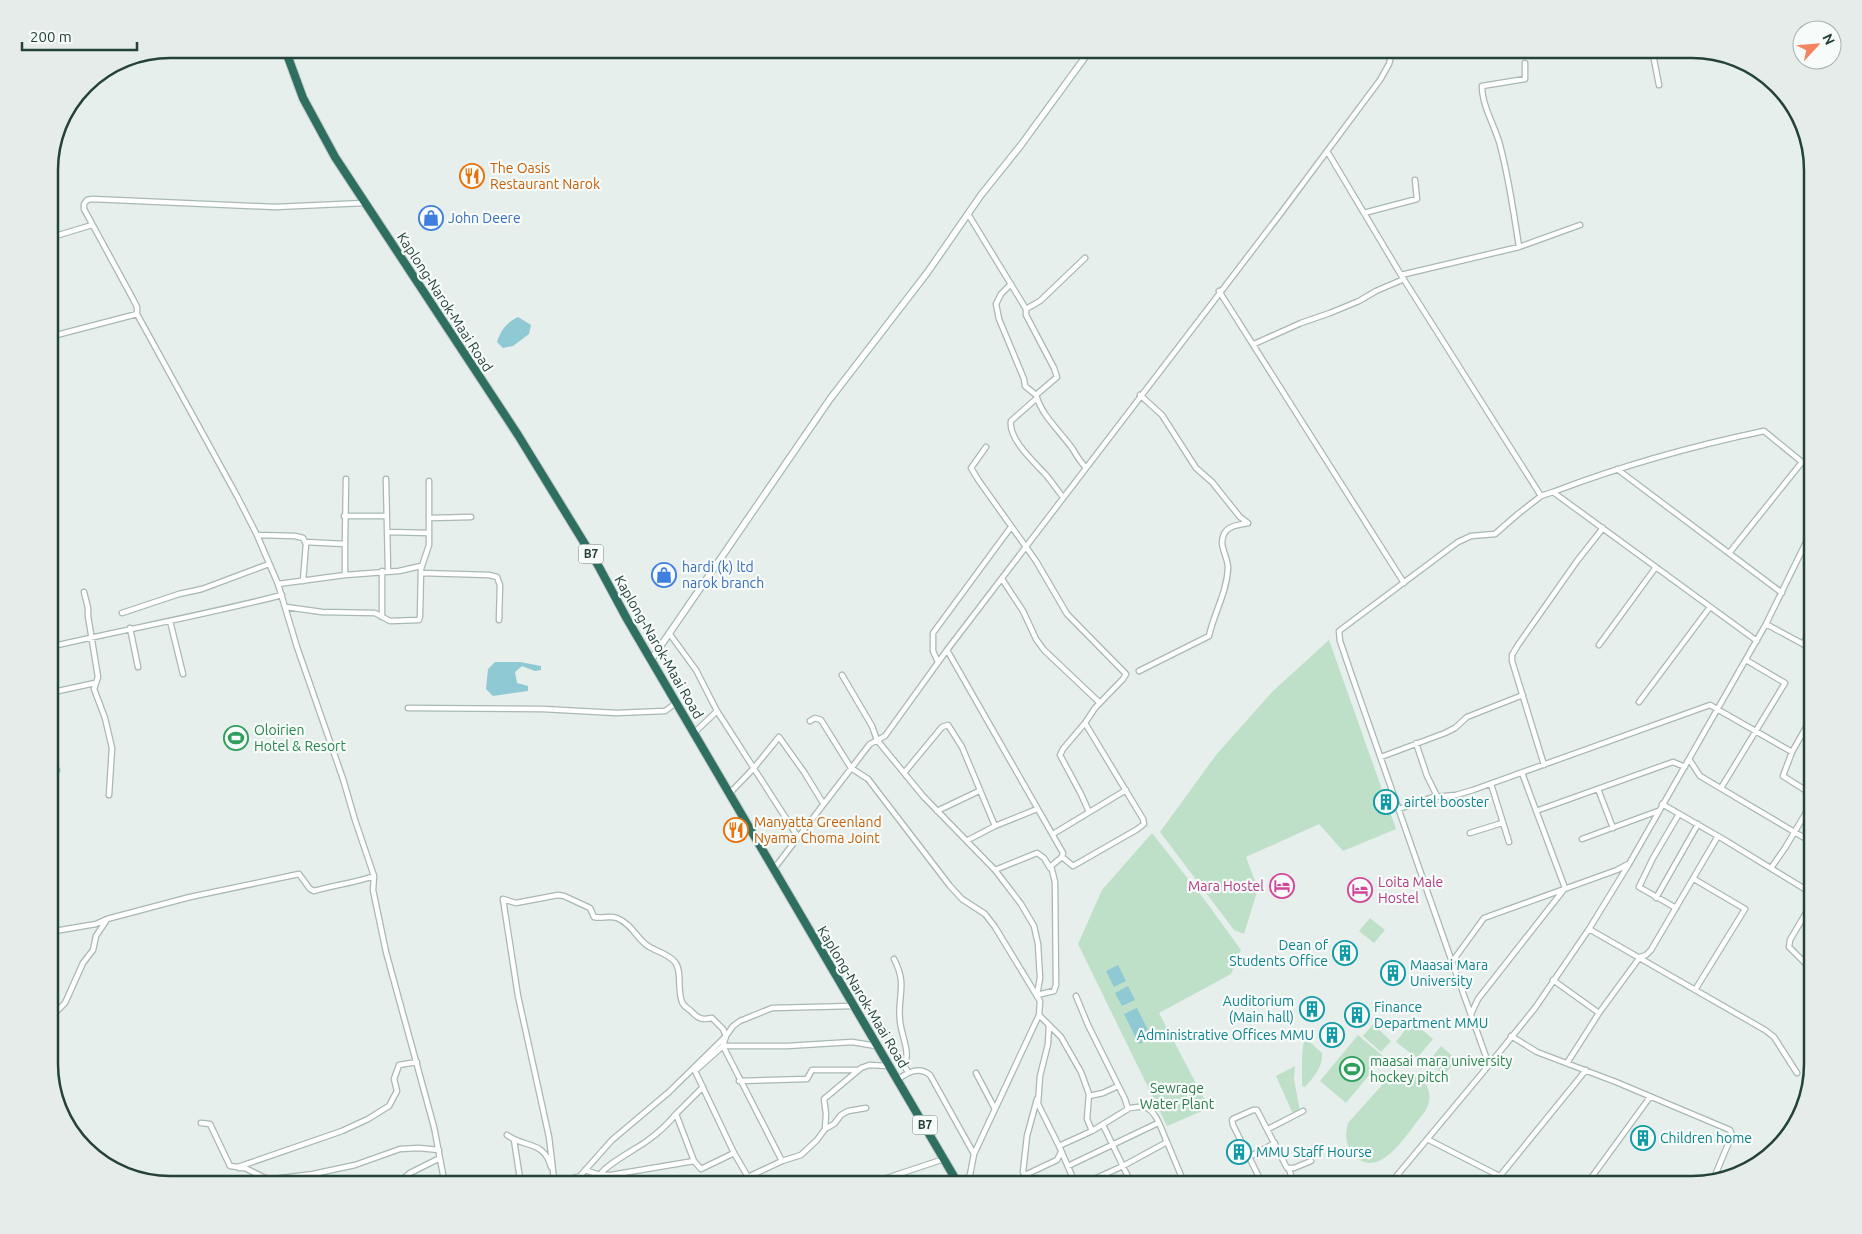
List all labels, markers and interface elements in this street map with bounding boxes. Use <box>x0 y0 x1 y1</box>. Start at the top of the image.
scale bar <box>22 20 138 52</box>
north arrow <box>1792 20 1842 70</box>
text: 200 m <box>30 28 72 45</box>
text: N <box>1819 31 1838 48</box>
place label: The Oasis Restaurant Narok <box>490 160 600 192</box>
restaurant icon: The Oasis Restaurant Narok <box>459 163 485 189</box>
shop icon: John Deere <box>418 205 444 231</box>
place label: John Deere <box>448 210 521 226</box>
street label: Kaplong-Narok-Maai Road <box>394 229 496 375</box>
road number: B7 <box>578 544 604 564</box>
place label: hardi (k) ltd narok branch <box>682 559 764 591</box>
shop icon: hardi (k) ltd narok branch <box>651 562 677 588</box>
street label: Kaplong-Narok-Maai Road <box>611 573 707 721</box>
place label: Oloirien Hotel & Resort <box>254 722 346 754</box>
sports icon: Oloirien Hotel & Resort <box>223 725 249 751</box>
building icon: airtel booster <box>1373 789 1399 815</box>
place label: airtel booster <box>1404 794 1490 810</box>
place label: Manyatta Greenland Nyama Choma Joint <box>754 814 882 846</box>
restaurant icon: Manyatta Greenland Nyama Choma Joint <box>723 817 749 843</box>
hotel icon: Mara Hostel <box>1269 873 1295 899</box>
place label: Loita Male Hostel <box>1378 874 1443 906</box>
hotel icon: Loita Male Hostel <box>1347 877 1373 903</box>
place label: Mara Hostel <box>1188 878 1264 894</box>
street label: Kaplong-Narok-Maai Road <box>814 923 912 1071</box>
place label: Dean of Students Office <box>1229 937 1329 969</box>
building icon: Dean of Students Office <box>1332 940 1358 966</box>
place label: Maasai Mara University <box>1410 957 1488 989</box>
building icon: Maasai Mara University <box>1380 960 1406 986</box>
place label: Auditorium (Main hall) <box>1223 993 1294 1025</box>
building icon: Auditorium (Main hall) <box>1299 996 1325 1022</box>
place label: Finance Department MMU <box>1374 999 1488 1031</box>
building icon: Finance Department MMU <box>1344 1002 1370 1028</box>
building icon: Administrative Offices MMU <box>1319 1022 1345 1048</box>
place label: Administrative Offices MMU <box>1137 1027 1314 1043</box>
place label: maasai mara university hockey pitch <box>1370 1053 1513 1085</box>
sports icon: maasai mara university hockey pitch <box>1339 1056 1365 1082</box>
park label: Sewrage Water Plant <box>1140 1080 1215 1112</box>
road number: B7 <box>912 1116 938 1134</box>
building icon: Children home <box>1630 1125 1656 1151</box>
place label: Children home <box>1660 1130 1752 1146</box>
building icon: MMU Staff Hourse <box>1226 1139 1252 1165</box>
place label: MMU Staff Hourse <box>1256 1144 1372 1160</box>

